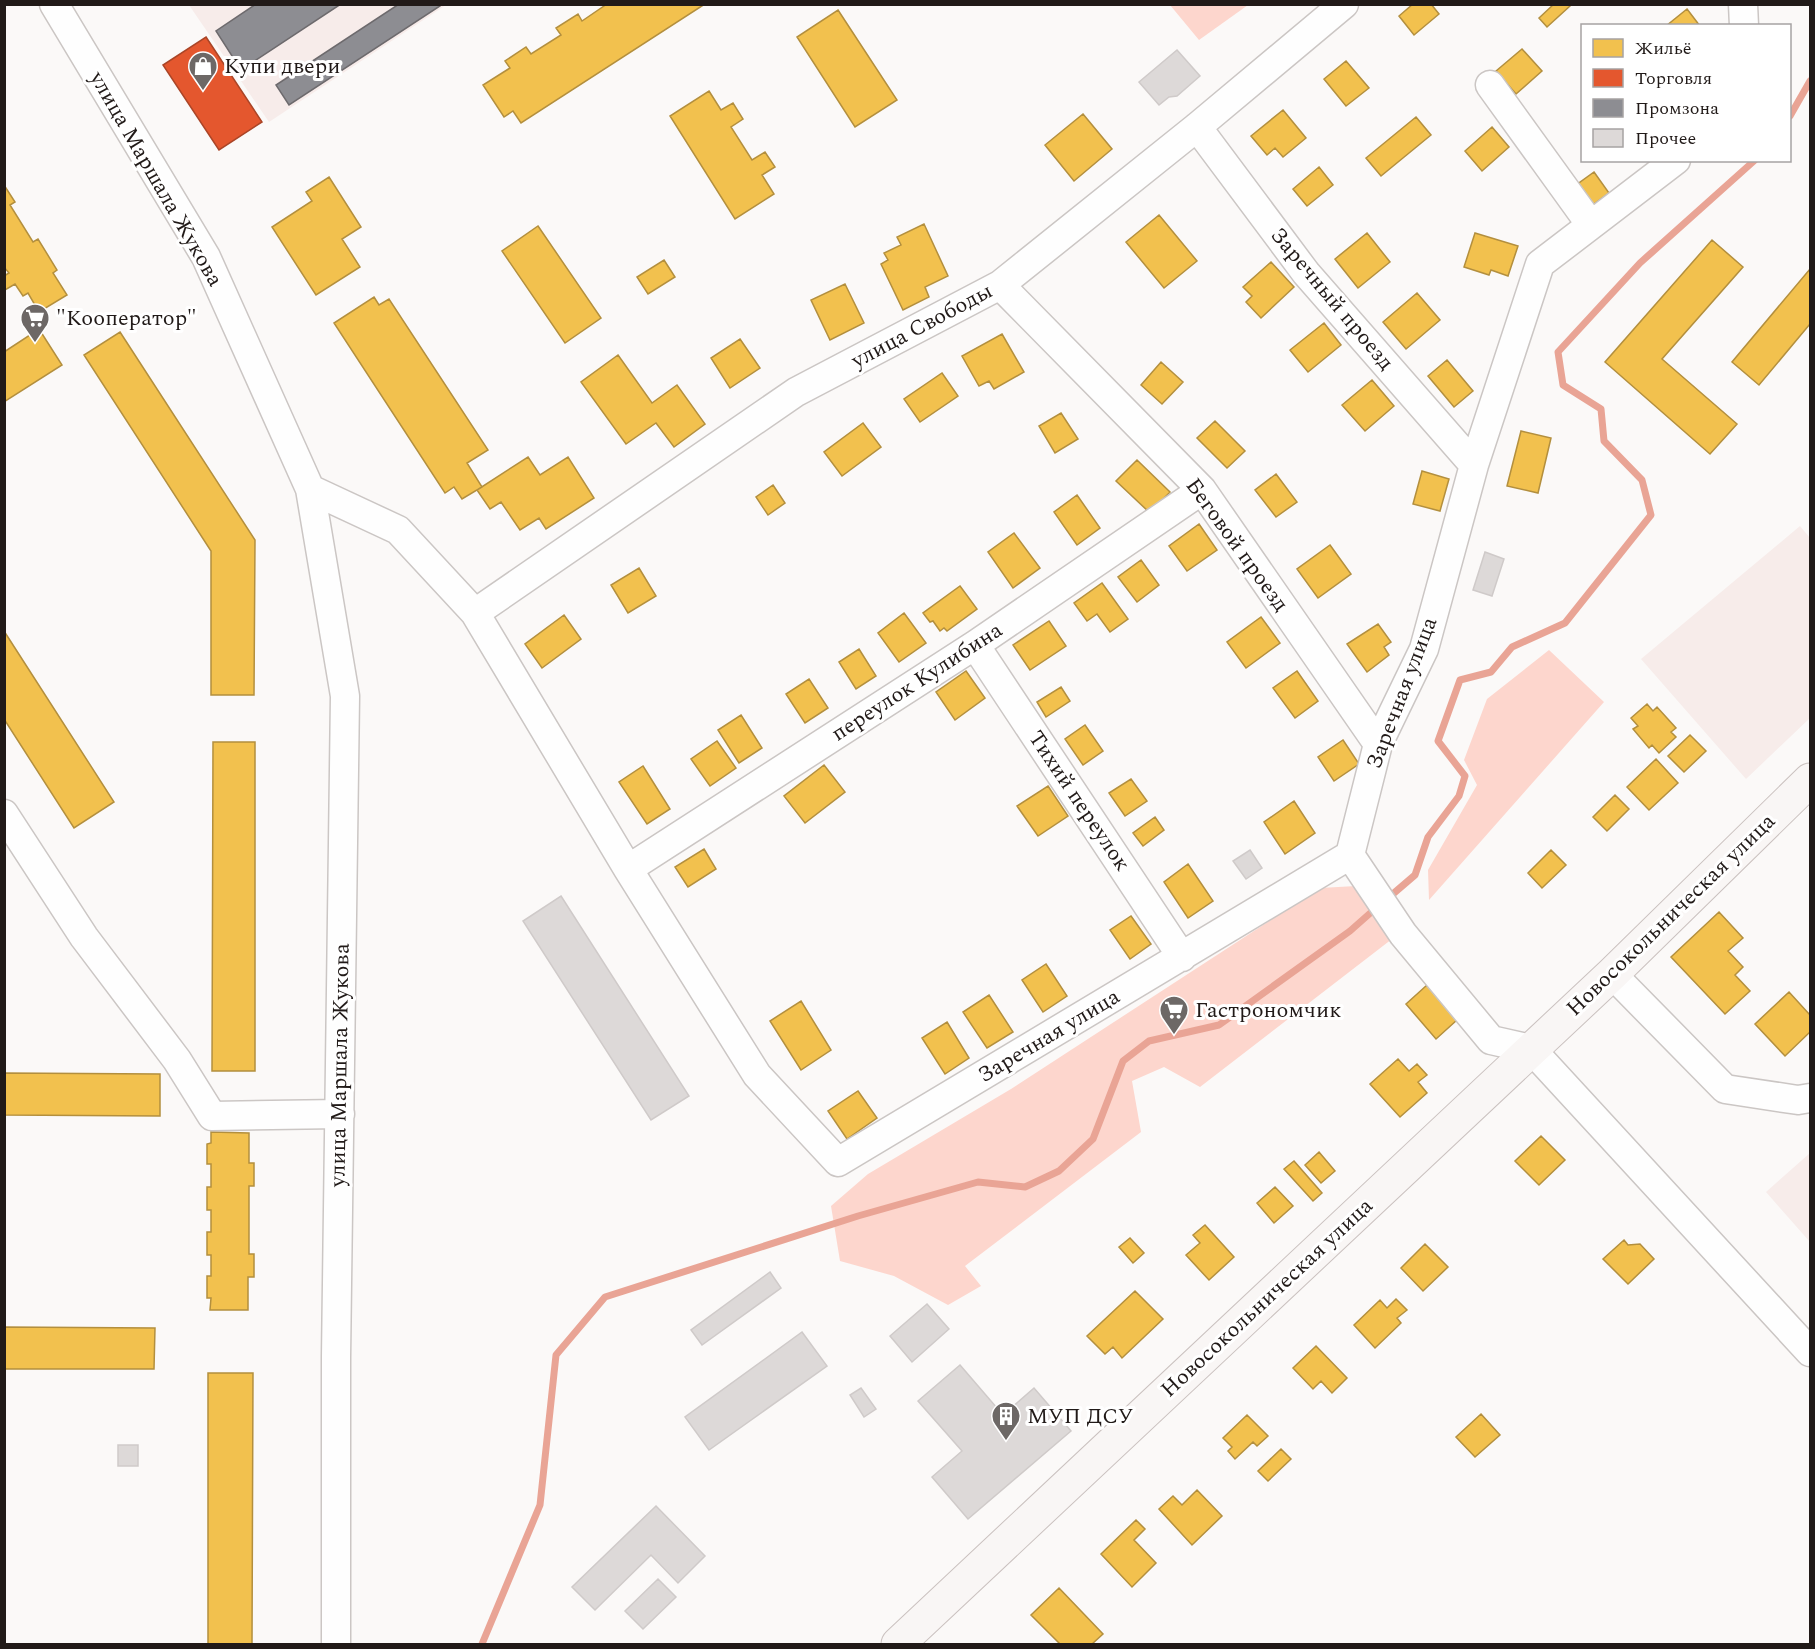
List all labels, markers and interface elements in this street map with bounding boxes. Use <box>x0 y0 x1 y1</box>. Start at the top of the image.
legend <box>1581 24 1791 162</box>
text: Жильё <box>1635 35 1691 62</box>
shop icon: Купи двери <box>187 50 219 92</box>
place label: Купи двери <box>224 50 340 83</box>
street label: улица Маршала Жукова <box>80 64 231 293</box>
text: Торговля <box>1635 65 1712 92</box>
text: Промзона <box>1635 95 1719 122</box>
text: Прочее <box>1635 125 1696 152</box>
street label: Заречный проезд <box>1262 220 1402 378</box>
street label: улица Свободы <box>845 275 998 378</box>
supermarket icon: "Кооператор" <box>19 302 51 344</box>
place label: "Кооператор" <box>56 302 197 335</box>
street label: Беговой проезд <box>1177 471 1297 619</box>
street label: Заречная улица <box>1358 612 1446 774</box>
street label: переулок Кулибина <box>825 614 1009 750</box>
street label: Тихий переулок <box>1020 724 1138 878</box>
street label: Новосокольническая улица <box>1559 806 1783 1024</box>
street label: улица Маршала Жукова <box>321 943 359 1188</box>
street label: Заречная улица <box>972 980 1127 1091</box>
supermarket icon: Гастрономчик <box>1158 994 1190 1036</box>
place label: Гастрономчик <box>1195 994 1341 1027</box>
street label: Новосокольническая улица <box>1153 1190 1381 1406</box>
building icon: МУП ДСУ <box>990 1400 1022 1442</box>
place label: МУП ДСУ <box>1027 1400 1134 1433</box>

